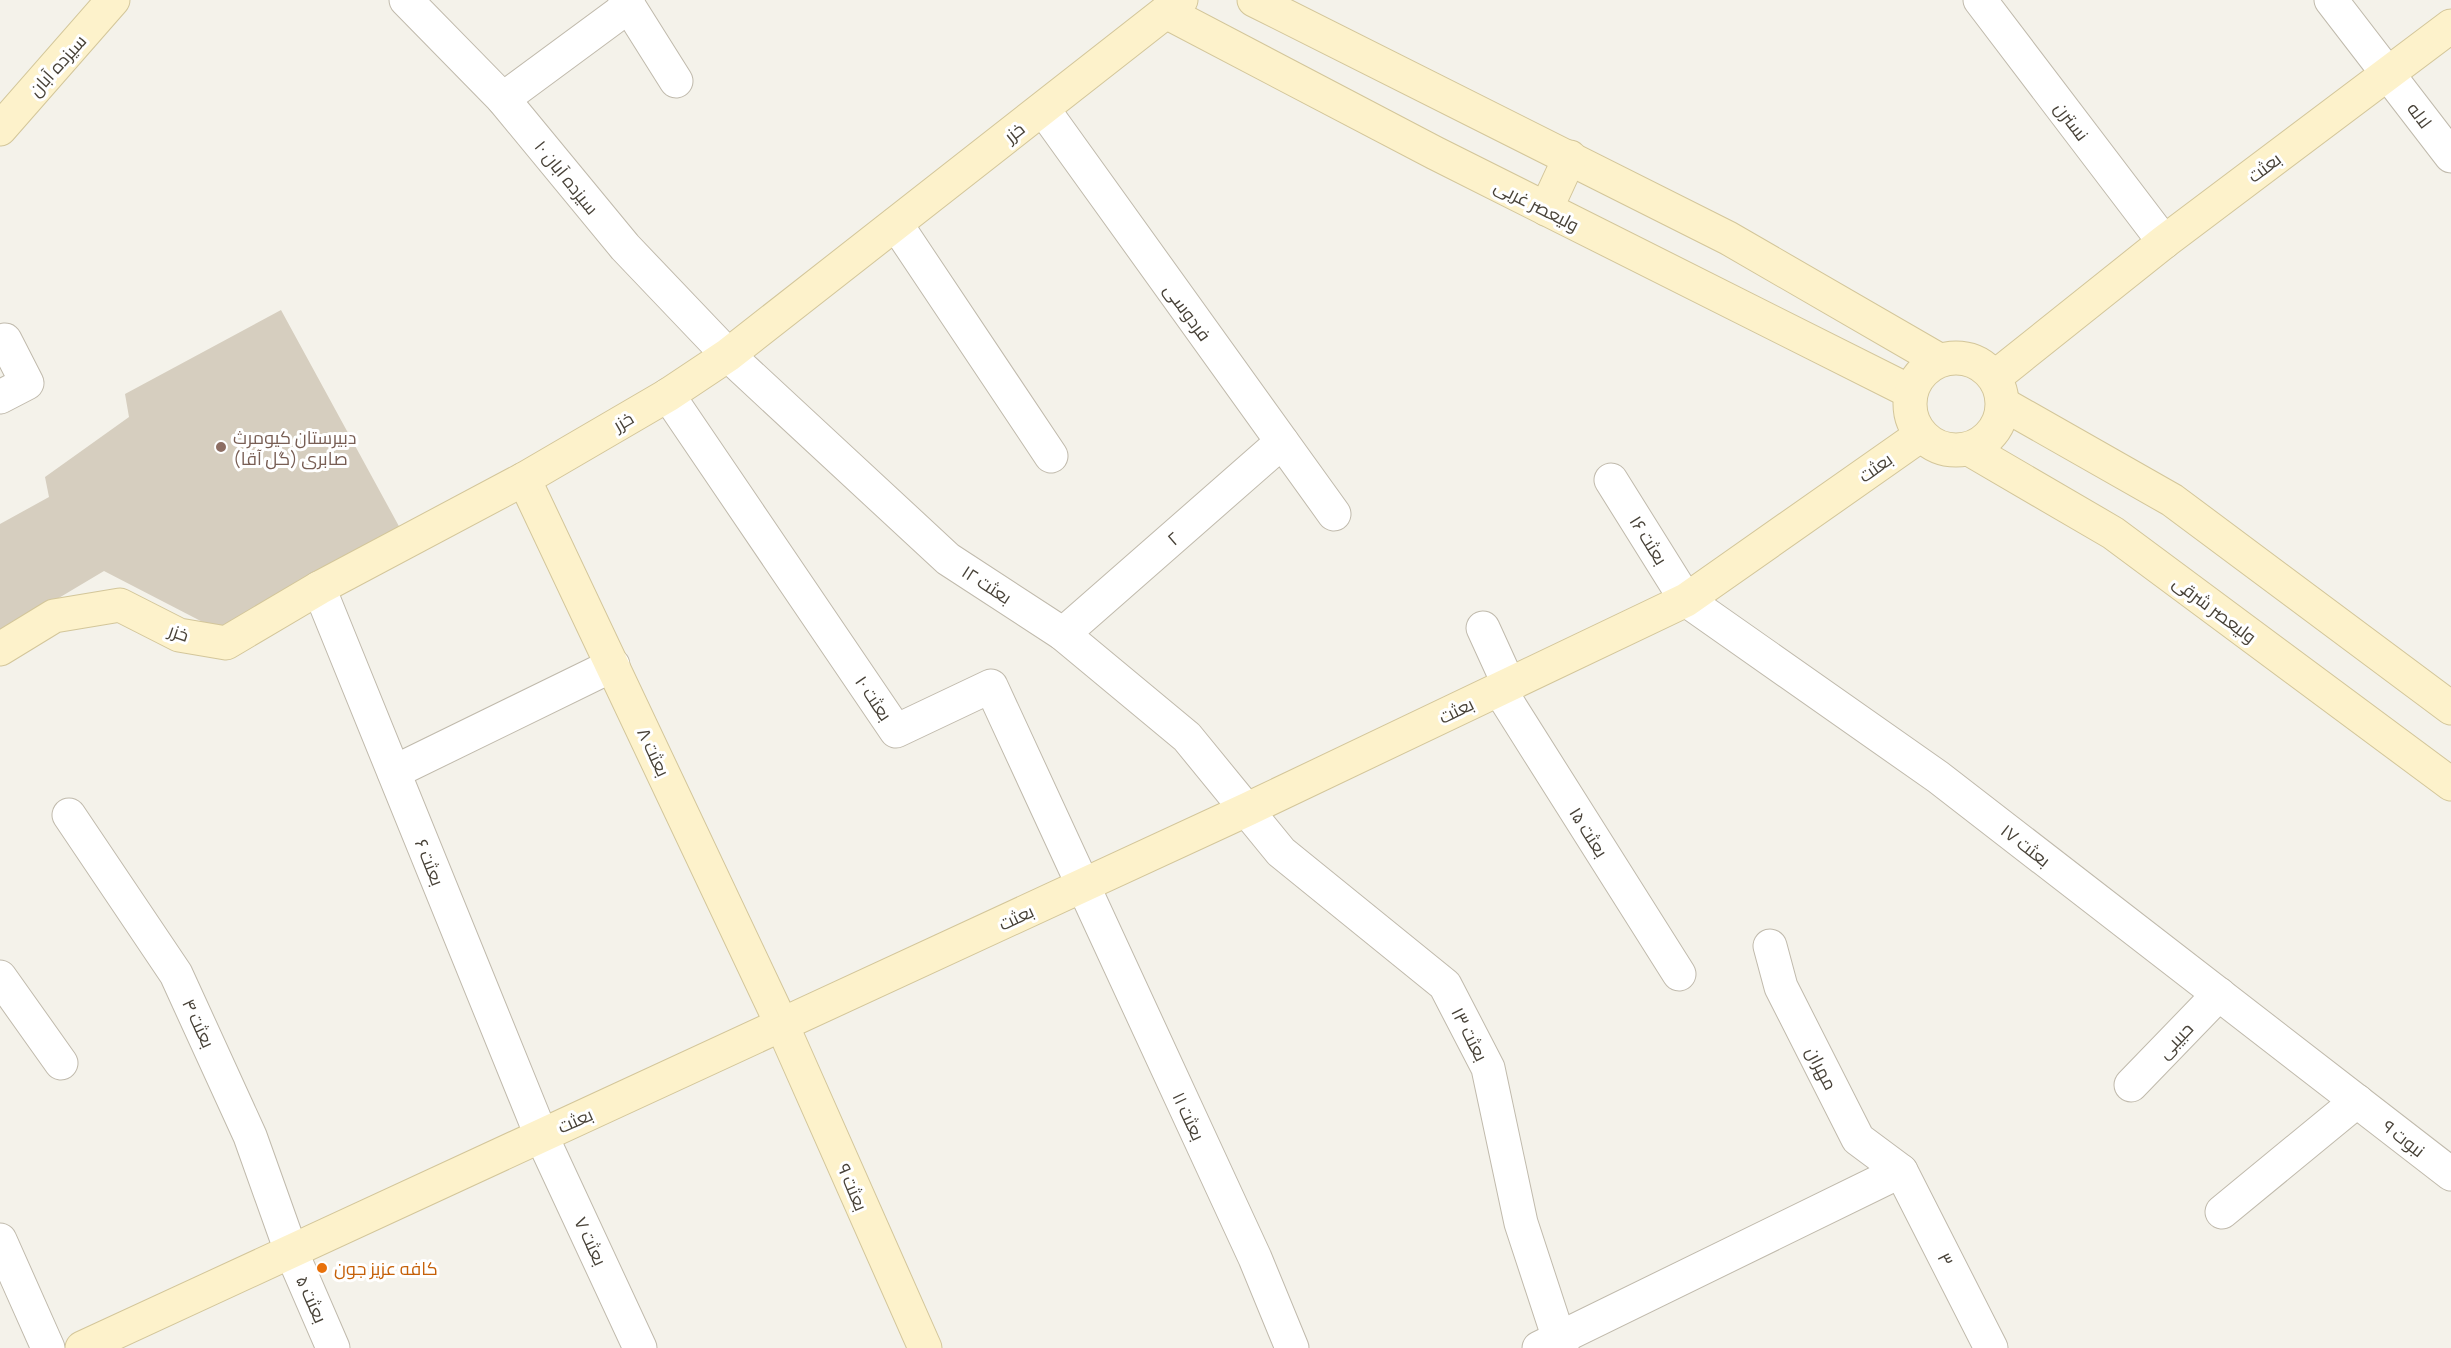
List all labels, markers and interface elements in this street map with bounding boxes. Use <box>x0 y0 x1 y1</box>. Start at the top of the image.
street label: سیزده آبان <box>23 29 91 101</box>
street label: نسترن <box>2049 97 2095 145</box>
street label: لاله <box>2402 97 2438 133</box>
street label: خزر <box>998 116 1029 148</box>
street label: سیزده آبان ‍۱۰ <box>530 135 604 219</box>
street label: بعثت <box>2242 147 2286 187</box>
street label: ولیعصر غربی <box>1491 173 1583 237</box>
street label: فردوسی <box>1159 278 1217 346</box>
street label: خزر <box>607 406 638 437</box>
place label: دبیرستان کیومرث صابری (گل آقا) <box>233 425 356 470</box>
marker: دبیرستان کیومرث صابری (گل آقا) <box>214 440 228 454</box>
street label: بعثت <box>1853 447 1897 487</box>
street label: بعثت ۱۶ <box>1625 511 1673 569</box>
street label: ۲ <box>1162 526 1184 550</box>
street label: بعثت ۱۲ <box>957 559 1017 609</box>
street label: ولیعصر شرقی <box>2168 570 2262 648</box>
street label: خزر <box>165 617 192 647</box>
street label: بعثت ۱۰ <box>850 671 898 725</box>
street label: بعثت <box>1434 691 1478 729</box>
street label: بعثت ۸ <box>632 724 676 780</box>
street label: بعثت ۱۵ <box>1564 802 1614 862</box>
street label: بعثت ۱۷ <box>1996 818 2056 872</box>
street label: بعثت ۶ <box>410 835 450 889</box>
street label: بعثت <box>994 898 1038 936</box>
street label: بعثت ۴ <box>177 994 221 1052</box>
street label: بعثت ۱۳ <box>1446 1003 1494 1065</box>
street label: حبیبی <box>2152 1017 2198 1063</box>
street label: مهران <box>1801 1042 1843 1094</box>
street label: بعثت ۱۱ <box>1167 1088 1211 1144</box>
street label: بعثت <box>554 1102 596 1138</box>
street label: نبوت ۹ <box>2378 1114 2430 1162</box>
street label: بعثت ۹ <box>832 1160 874 1214</box>
street label: بعثت ۷ <box>569 1213 613 1269</box>
street label: ۳ <box>1933 1248 1959 1270</box>
place label: کافه عزیز جون <box>334 1256 438 1280</box>
marker: کافه عزیز جون <box>315 1261 329 1275</box>
street label: بعثت ۵ <box>291 1271 333 1327</box>

